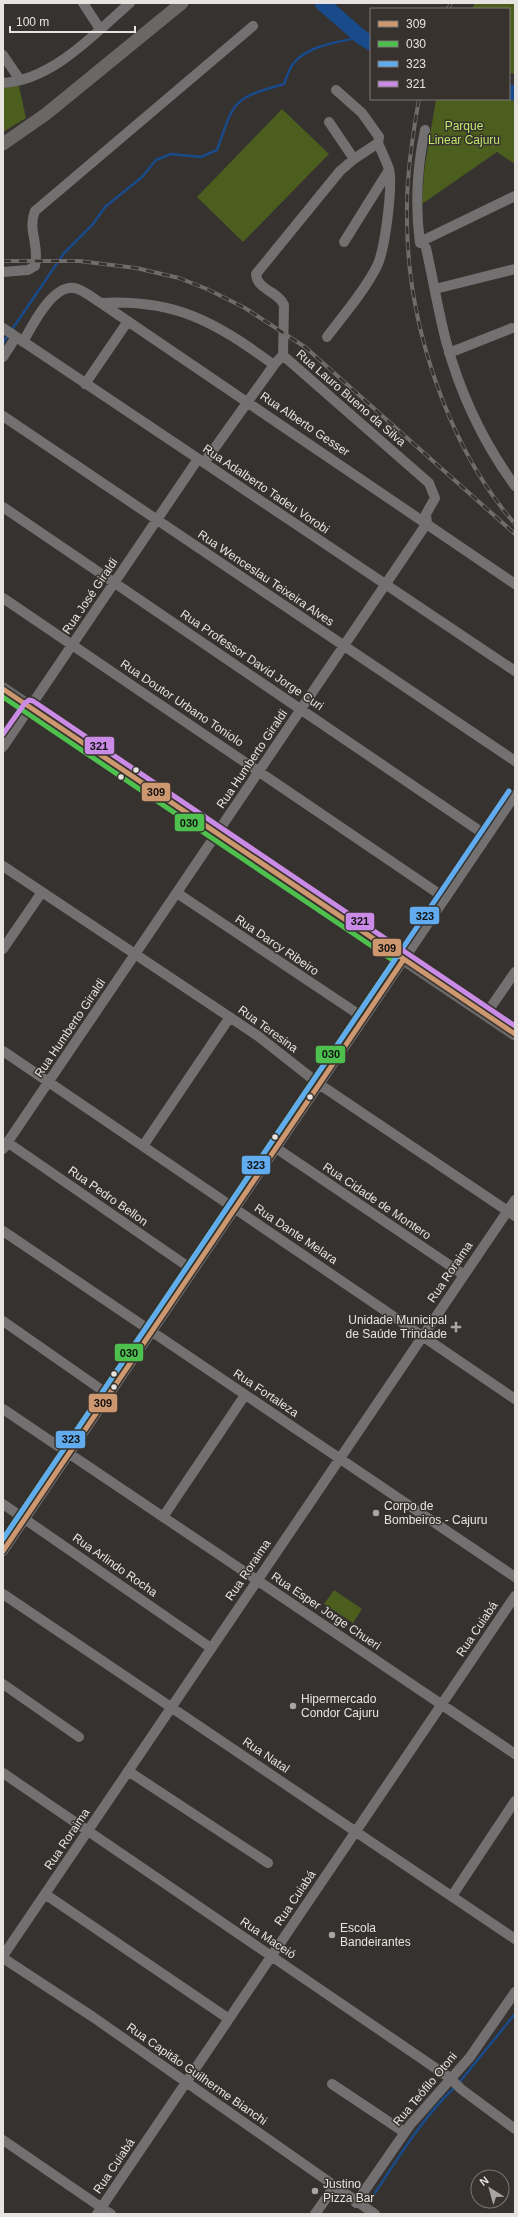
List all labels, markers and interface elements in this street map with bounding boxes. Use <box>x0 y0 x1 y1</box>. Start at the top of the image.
scale bar <box>10 8 135 34</box>
legend <box>370 8 510 100</box>
text: 100 m <box>16 15 49 29</box>
text: 309 <box>406 17 426 31</box>
text: 030 <box>406 37 426 51</box>
text: 323 <box>406 57 426 71</box>
text: 321 <box>406 77 426 91</box>
park label: Parque Linear Cajuru <box>428 119 500 147</box>
street label: Rua Lauro Bueno da Silva <box>294 347 409 449</box>
street label: Rua Alberto Gesser <box>258 389 352 459</box>
street label: Rua Adalberto Tadeu Vorobi <box>200 441 332 537</box>
street label: Rua Wenceslau Teixeira Alves <box>195 527 337 629</box>
street label: Rua José Giraldi <box>59 555 121 637</box>
street label: Rua Professor David Jorge Curi <box>178 607 326 713</box>
street label: Rua Doutor Urbano Toniolo <box>118 657 246 750</box>
street label: Rua Humberto Giraldi <box>214 707 290 811</box>
line badge: 321 <box>84 736 115 755</box>
text: 321 <box>90 740 108 752</box>
unlabelled marker <box>131 765 141 775</box>
unlabelled marker <box>116 772 126 782</box>
line badge: 309 <box>141 782 171 802</box>
text: 309 <box>147 786 165 798</box>
line badge: 030 <box>174 813 205 832</box>
text: 030 <box>180 817 198 829</box>
line badge: 323 <box>409 906 440 925</box>
text: 323 <box>416 910 434 922</box>
street label: Rua Darcy Ribeiro <box>232 912 322 978</box>
line badge: 321 <box>345 912 375 931</box>
text: 321 <box>351 915 369 927</box>
line badge: 309 <box>372 938 402 957</box>
text: 309 <box>378 942 396 954</box>
street label: Rua Humberto Giraldi <box>32 976 108 1080</box>
street label: Rua Teresina <box>235 1003 301 1056</box>
line badge: 030 <box>315 1045 346 1064</box>
text: 030 <box>322 1048 340 1060</box>
unlabelled marker <box>305 1092 315 1102</box>
unlabelled marker <box>270 1132 280 1142</box>
line badge: 323 <box>241 1155 271 1175</box>
text: 323 <box>247 1159 265 1171</box>
street label: Rua Cidade de Montero <box>320 1160 434 1243</box>
street label: Rua Pedro Bellon <box>65 1163 151 1229</box>
street label: Rua Dante Melara <box>252 1201 341 1267</box>
street label: Rua Roraima <box>424 1239 476 1305</box>
place label: Unidade Municipal de Saúde Trindade <box>346 1313 447 1341</box>
marker: Unidade Municipal de Saúde Trindade <box>450 1321 462 1333</box>
line badge: 030 <box>114 1343 144 1362</box>
text: 030 <box>120 1347 138 1359</box>
street label: Rua Fortaleza <box>231 1366 301 1420</box>
unlabelled marker <box>109 1369 119 1379</box>
unlabelled marker <box>109 1382 119 1392</box>
line badge: 309 <box>88 1393 118 1413</box>
text: 309 <box>94 1397 112 1409</box>
line badge: 323 <box>55 1430 86 1449</box>
text: 323 <box>62 1433 80 1445</box>
place label: Corpo de Bombeiros - Cajuru <box>384 1499 487 1527</box>
marker: Corpo de Bombeiros - Cajuru <box>371 1508 381 1518</box>
street label: Rua Arlindo Rocha <box>70 1531 160 1600</box>
street label: Rua Roraima <box>222 1537 274 1603</box>
street label: Rua Esper Jorge Chueri <box>269 1569 383 1653</box>
street label: Rua Cuiabá <box>453 1599 501 1659</box>
place label: Hipermercado Condor Cajuru <box>301 1692 379 1720</box>
marker: Hipermercado Condor Cajuru <box>288 1701 298 1711</box>
street label: Rua Natal <box>240 1734 292 1776</box>
street label: Rua Roraima <box>41 1806 93 1872</box>
street label: Rua Cuiabá <box>271 1868 319 1928</box>
street label: Rua Maceió <box>238 1914 299 1962</box>
place label: Escola Bandeirantes <box>340 1921 411 1949</box>
marker: Escola Bandeirantes <box>327 1930 337 1940</box>
street label: Rua Capitão Guilherme Bianchi <box>124 2020 270 2128</box>
street label: Rua Teófilo Otoni <box>390 2049 460 2129</box>
street label: Rua Cuiabá <box>90 2136 138 2196</box>
north arrow <box>470 2169 510 2209</box>
text: N <box>477 2174 491 2188</box>
place label: Justino Pizza Bar <box>323 2177 374 2205</box>
marker: Justino Pizza Bar <box>310 2186 320 2196</box>

